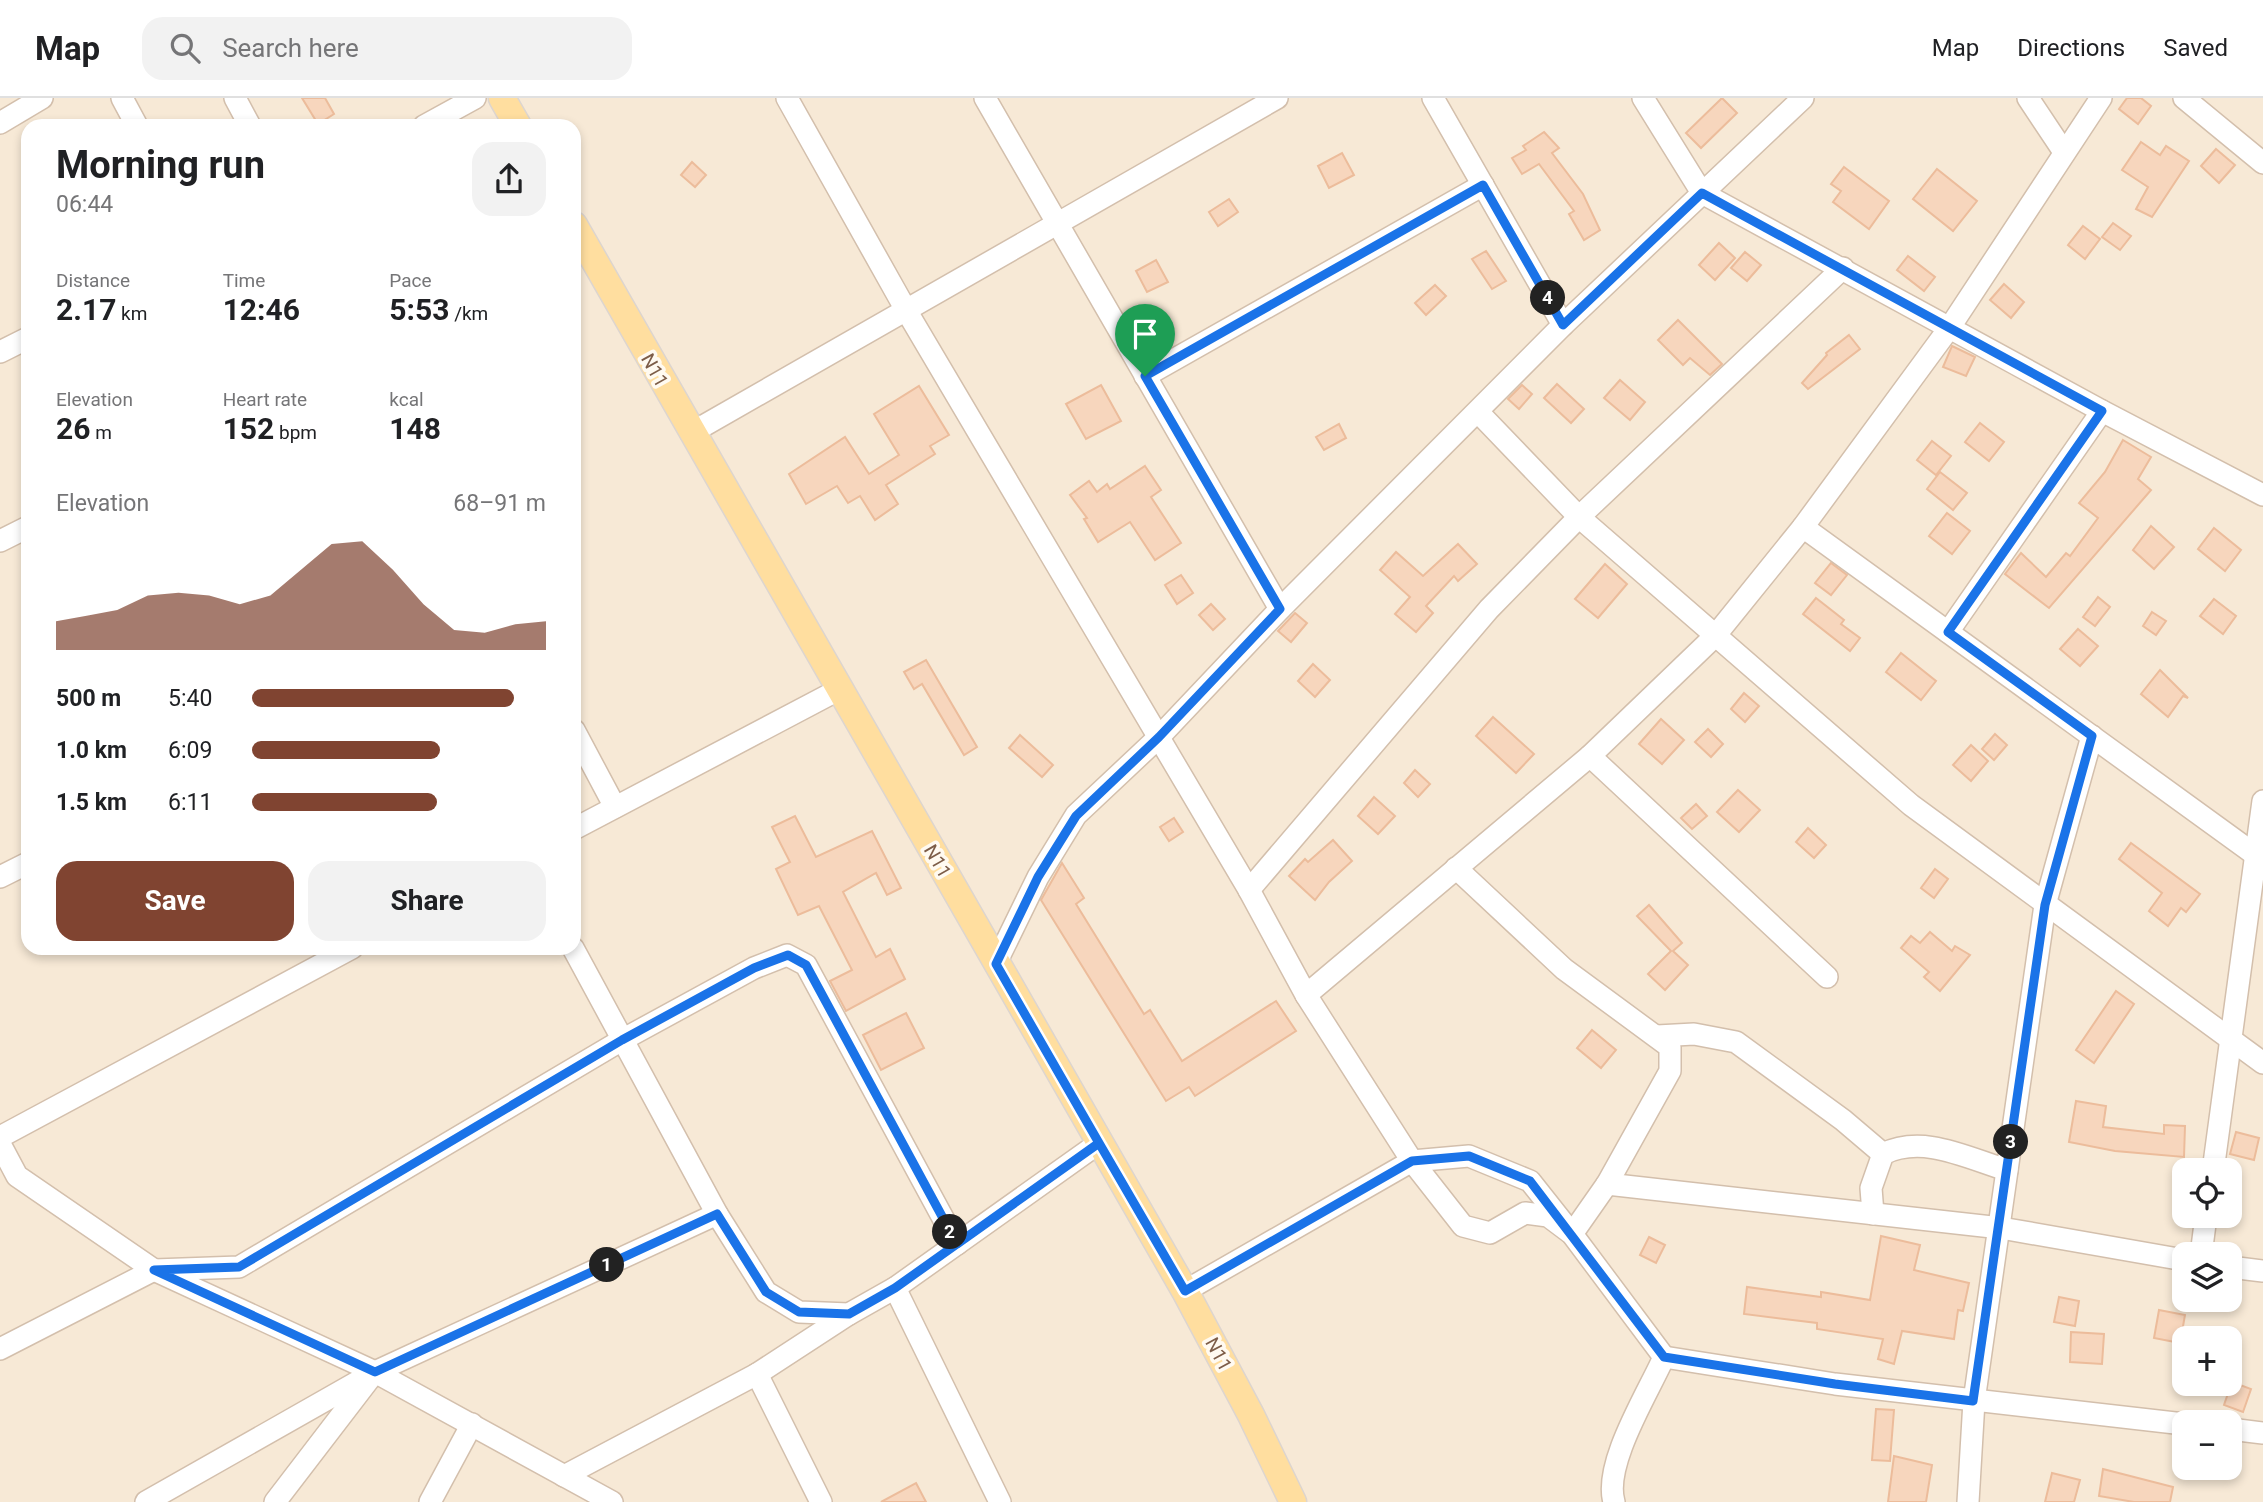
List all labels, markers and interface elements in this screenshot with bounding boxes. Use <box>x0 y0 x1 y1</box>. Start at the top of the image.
search box <box>142 17 632 80</box>
text: Map <box>35 29 100 68</box>
icon: search <box>166 29 204 67</box>
text: Search here <box>222 33 359 63</box>
text: Map <box>1932 34 1979 62</box>
text: Directions <box>2017 34 2125 62</box>
text: Saved <box>2163 34 2228 62</box>
button: share <box>472 142 546 216</box>
text: Morning run <box>56 143 265 187</box>
text: 06:44 <box>56 191 113 218</box>
text: Distance <box>56 269 130 292</box>
text: Time <box>223 269 265 292</box>
text: Pace <box>389 269 432 292</box>
pin: 4 <box>1530 280 1566 316</box>
text: 4 <box>1542 286 1553 309</box>
text: 2.17 <box>56 292 116 327</box>
text: 12:46 <box>223 292 300 327</box>
text: 5:53 <box>389 292 449 327</box>
text: km <box>116 302 147 325</box>
text: /km <box>449 302 488 325</box>
pin <box>1115 304 1175 376</box>
icon: arrive <box>1126 315 1164 353</box>
street label: N11 <box>636 349 673 391</box>
text: Elevation <box>56 388 133 411</box>
text: Heart rate <box>223 388 307 411</box>
text: kcal <box>389 388 424 411</box>
text: 26 <box>56 411 90 446</box>
text: 152 <box>223 411 274 446</box>
text: 148 <box>389 411 441 446</box>
text: m <box>90 421 112 444</box>
text: bpm <box>274 421 317 444</box>
text: Elevation <box>56 490 149 517</box>
text: 68–91 m <box>453 490 546 517</box>
text: 500 m <box>56 685 121 712</box>
text: 5:40 <box>168 685 212 712</box>
text: 1.0 km <box>56 737 127 764</box>
text: 6:09 <box>168 737 212 764</box>
text: 1.5 km <box>56 789 127 816</box>
text: 6:11 <box>168 789 212 816</box>
street label: N11 <box>919 840 956 882</box>
button: Save <box>56 861 294 941</box>
button: Share <box>308 861 546 941</box>
pin: 3 <box>1994 1124 2028 1160</box>
text: 3 <box>2005 1130 2016 1153</box>
map controls <box>2172 1158 2242 1480</box>
button: locate <box>2172 1158 2242 1228</box>
pin: 2 <box>932 1214 968 1250</box>
text: 2 <box>944 1220 955 1243</box>
button: layers <box>2172 1242 2242 1312</box>
pin: 1 <box>590 1248 624 1282</box>
text: 1 <box>601 1253 612 1276</box>
button: + <box>2172 1326 2242 1396</box>
street label: N11 <box>1200 1333 1237 1375</box>
button: − <box>2172 1410 2242 1480</box>

